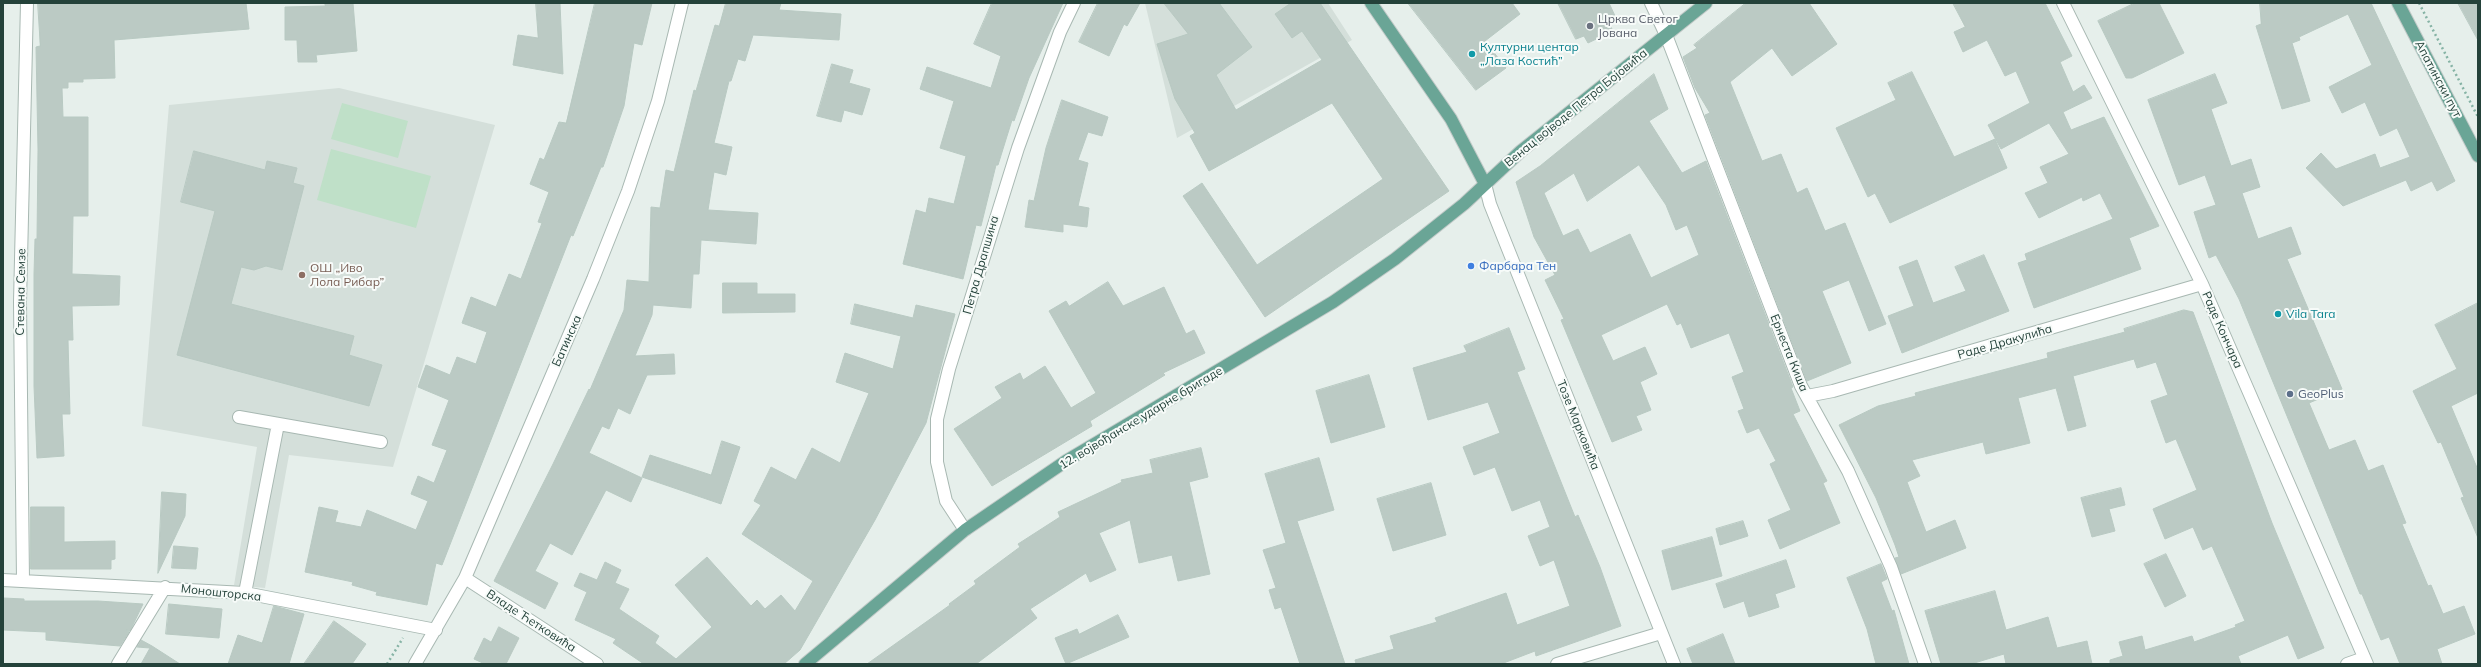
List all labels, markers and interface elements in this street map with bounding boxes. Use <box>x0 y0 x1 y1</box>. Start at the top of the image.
place label: Црква Светог Јована <box>1598 12 1678 40</box>
marker: Црква Светог Јована <box>1585 21 1595 31</box>
street label: Апатински пут <box>2412 38 2464 120</box>
place label: Културни центар „Лаза Костић” <box>1480 40 1579 68</box>
street label: Венац војводе Петра Бојовића <box>1502 46 1650 170</box>
marker: Културни центар „Лаза Костић” <box>1467 49 1477 59</box>
street label: Петра Драпшина <box>960 214 1002 316</box>
street label: Стевана Семзе <box>13 248 29 336</box>
place label: Фарбара Тен <box>1479 259 1556 273</box>
place label: ОШ „Иво Лола Рибар” <box>310 261 384 289</box>
marker: Фарбара Тен <box>1466 261 1476 271</box>
marker: ОШ „Иво Лола Рибар” <box>297 270 307 280</box>
street label: Раде Кончара <box>2199 289 2245 371</box>
place label: Vila Tara <box>2286 307 2335 321</box>
marker: Vila Tara <box>2273 309 2283 319</box>
street label: Ернеста Киша <box>1767 312 1811 394</box>
street label: Батинска <box>549 313 585 369</box>
street label: Раде Дракулића <box>1956 322 2054 362</box>
street label: 12. војвођанске ударне бригаде <box>1057 363 1225 473</box>
street label: Тозе Марковића <box>1553 378 1603 472</box>
place label: GeoPlus <box>2298 387 2344 401</box>
marker: GeoPlus <box>2285 389 2295 399</box>
street label: Моношторска <box>180 582 262 604</box>
street label: Владе Ћетковића <box>484 587 578 655</box>

